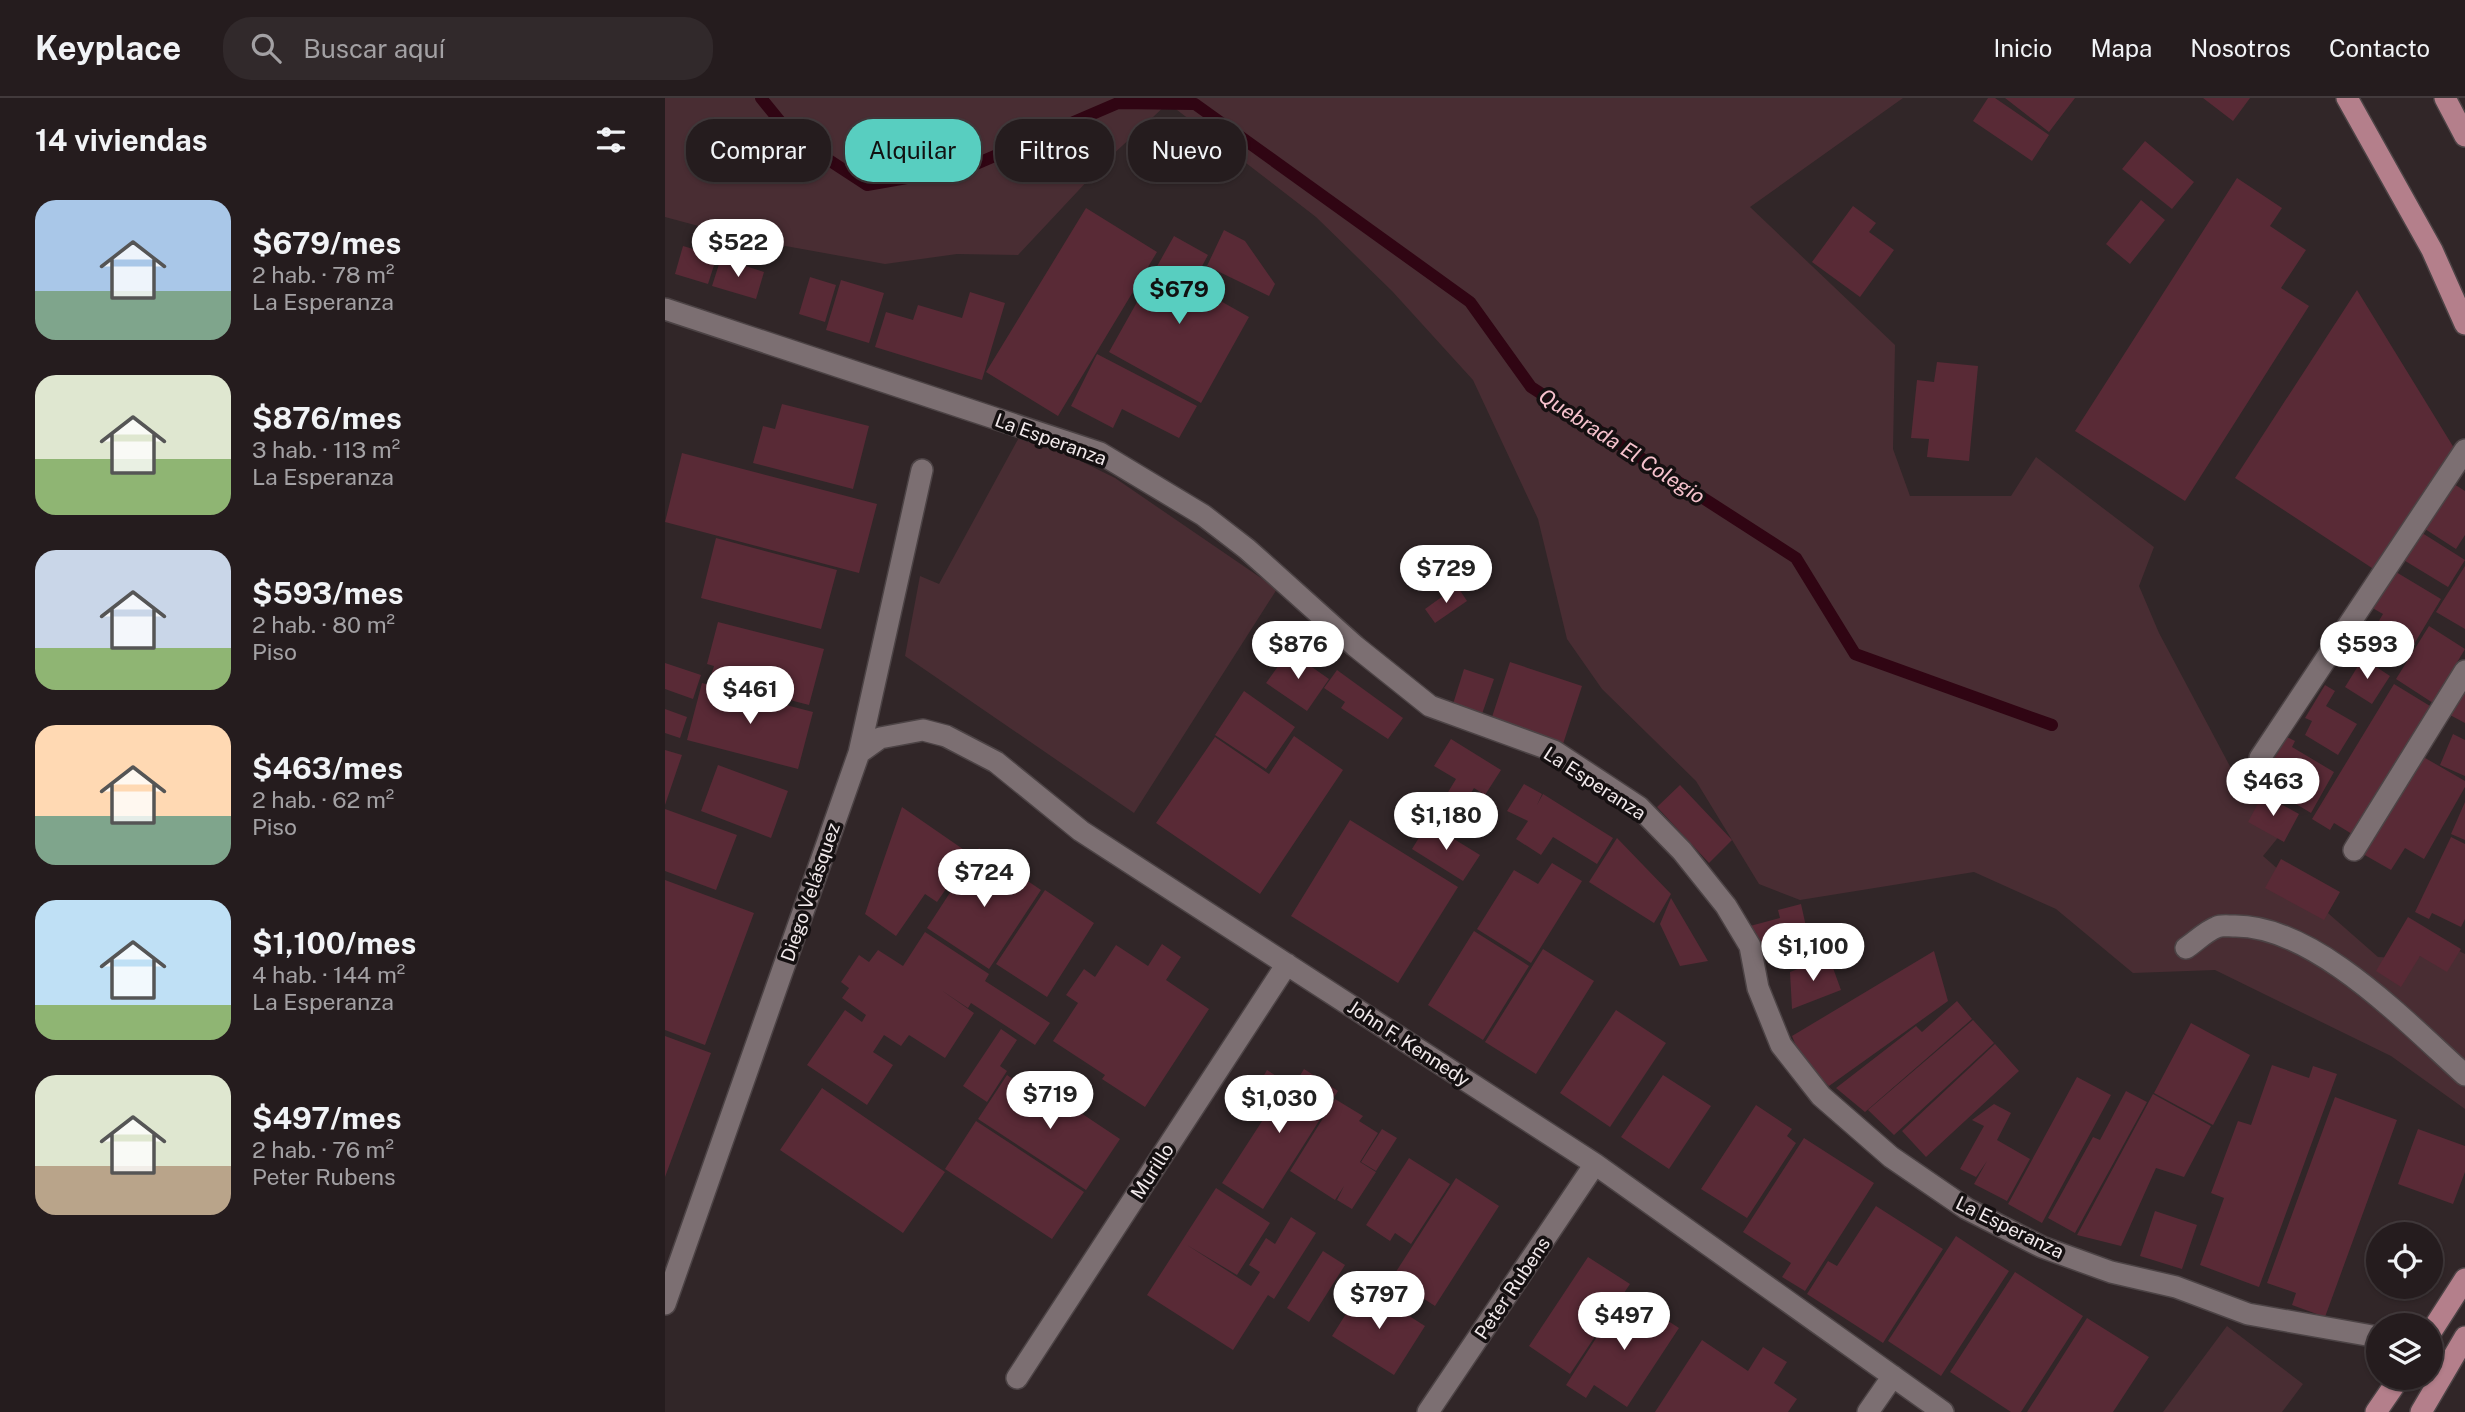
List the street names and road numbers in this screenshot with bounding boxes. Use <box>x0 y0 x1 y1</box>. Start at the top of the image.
street label: La Esperanza <box>992 409 1110 469</box>
street label: La Esperanza <box>1540 742 1650 824</box>
street label: Diego Velásquez <box>776 820 844 964</box>
street label: John F. Kennedy <box>1344 995 1474 1091</box>
street label: Murillo <box>1126 1139 1178 1203</box>
street label: La Esperanza <box>1952 1191 2068 1263</box>
street label: Peter Rubens <box>1470 1233 1554 1343</box>

